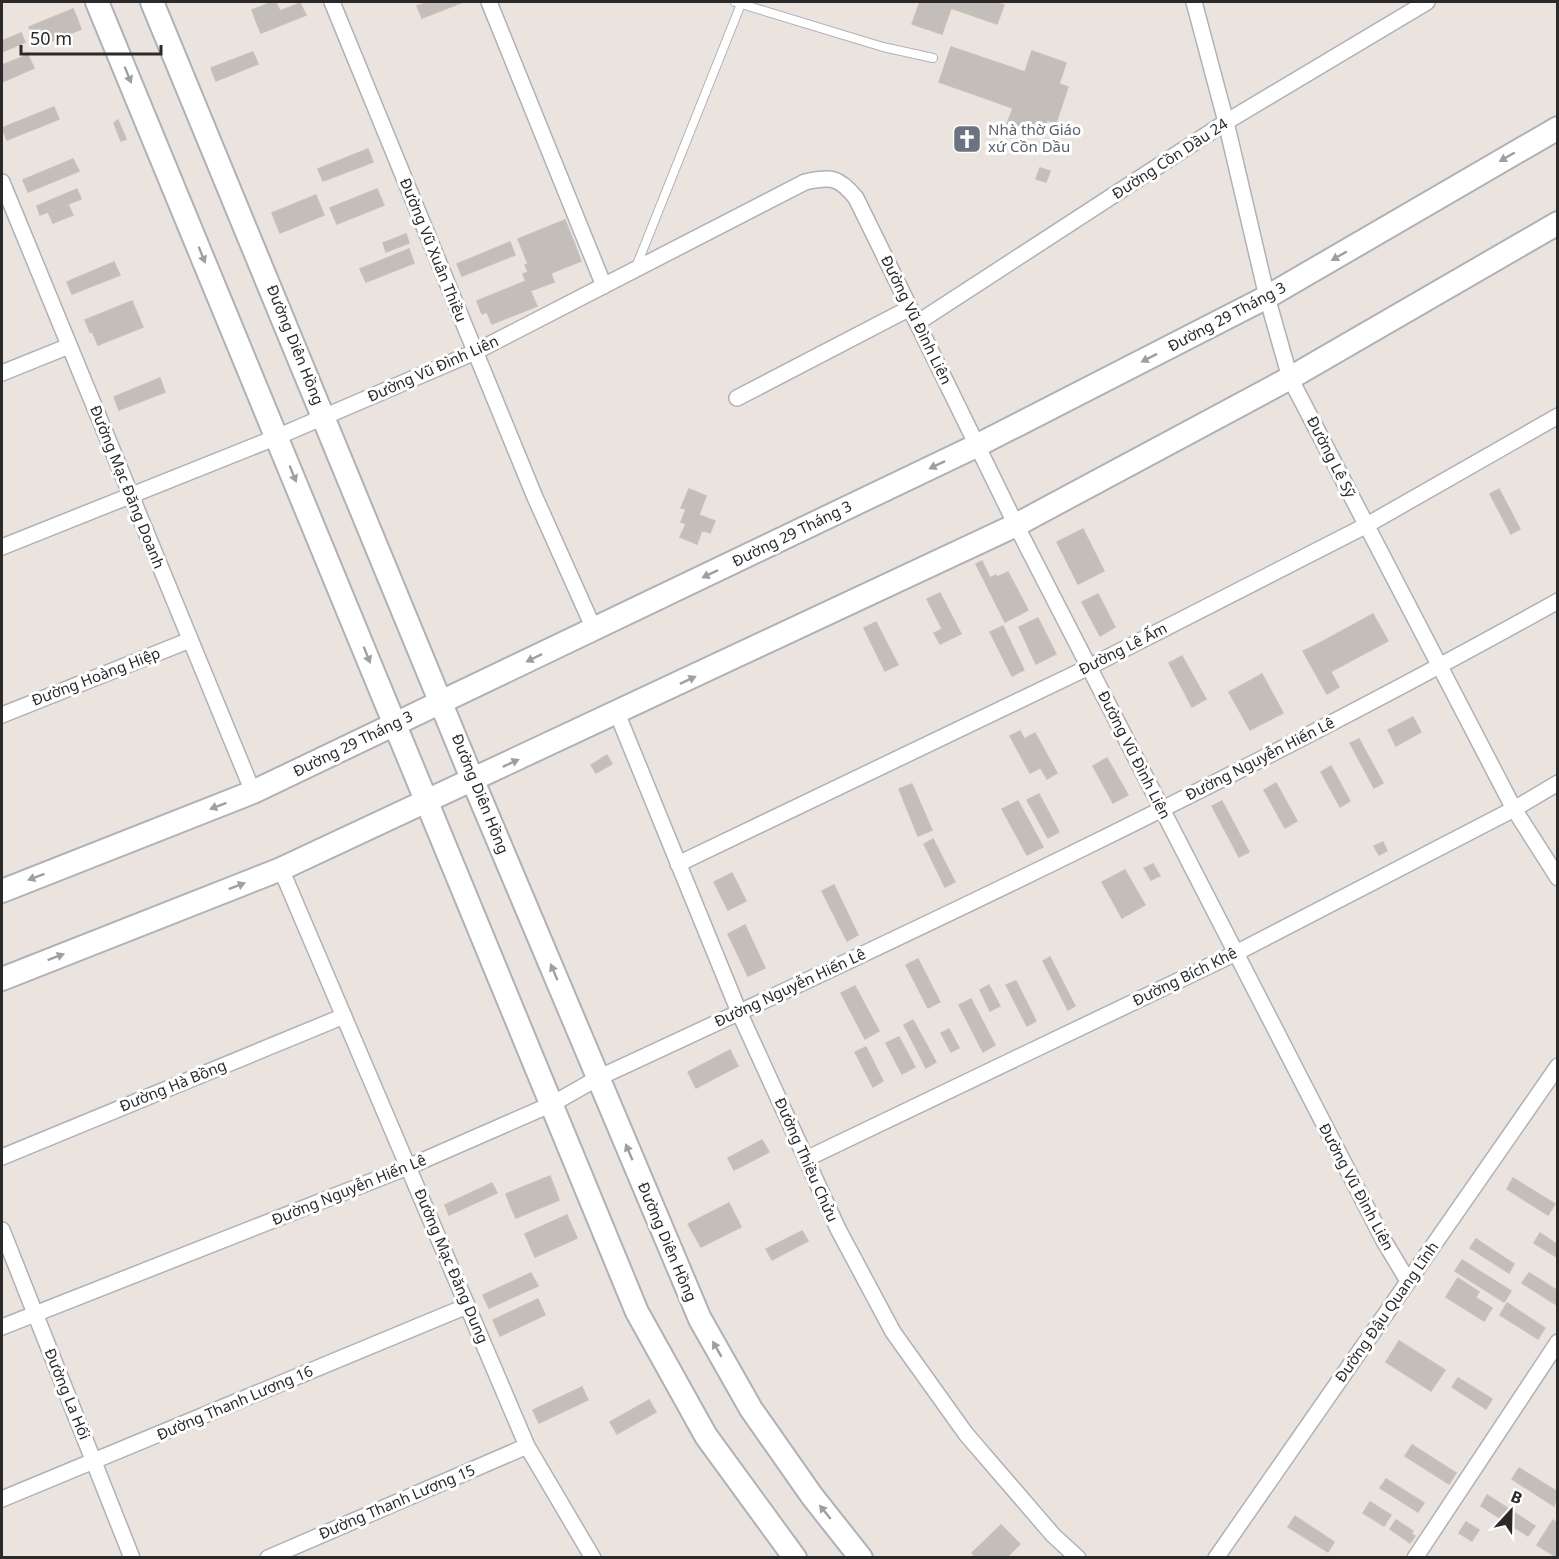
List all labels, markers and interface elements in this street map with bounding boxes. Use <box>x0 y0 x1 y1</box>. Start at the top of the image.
scale bar <box>21 18 160 56</box>
text: 50 m <box>30 26 72 50</box>
one-way arrow <box>124 66 133 84</box>
street label: Đường Cồn Dầu 24 <box>1108 113 1231 203</box>
place label: Nhà thờ Giáo xứ Cồn Dầu <box>988 119 1081 156</box>
church icon: Nhà thờ Giáo xứ Cồn Dầu <box>951 123 983 155</box>
one-way arrow <box>1498 152 1515 162</box>
street label: Đường Vũ Xuân Thiều <box>396 175 472 325</box>
one-way arrow <box>197 247 207 265</box>
one-way arrow <box>1331 250 1347 261</box>
street label: Đường Vũ Đình Liên <box>877 252 957 388</box>
street label: Đường 29 Tháng 3 <box>1164 277 1289 356</box>
street label: Đường Diên Hồng <box>263 282 329 408</box>
street label: Đường Vũ Đình Liên <box>364 330 501 406</box>
one-way arrow <box>1140 353 1157 363</box>
street label: Đường Mạc Đăng Doanh <box>86 402 170 571</box>
street label: Đường Lê Sỹ <box>1303 412 1361 501</box>
one-way arrow <box>928 460 945 469</box>
one-way arrow <box>288 466 298 484</box>
street label: Đường 29 Tháng 3 <box>728 495 855 571</box>
one-way arrow <box>701 569 718 578</box>
street label: Đường Lê Ấm <box>1075 617 1170 679</box>
street label: Đường Hoàng Hiệp <box>28 642 163 710</box>
one-way arrow <box>362 646 372 664</box>
one-way arrow <box>525 653 542 662</box>
one-way arrow <box>679 675 696 684</box>
street label: Đường Vũ Đình Liên <box>1094 687 1176 822</box>
street label: Đường 29 Tháng 3 <box>289 705 416 781</box>
street label: Đường Nguyễn Hiến Lê <box>1182 712 1338 804</box>
street label: Đường Diên Hồng <box>448 731 514 857</box>
one-way arrow <box>503 759 520 768</box>
one-way arrow <box>209 802 227 811</box>
one-way arrow <box>27 872 45 882</box>
one-way arrow <box>229 881 247 891</box>
street label: Đường Bích Khê <box>1129 942 1240 1010</box>
street label: Đường Nguyễn Hiến Lê <box>711 943 868 1031</box>
one-way arrow <box>47 952 65 961</box>
one-way arrow <box>549 963 559 981</box>
street label: Đường Hà Bồng <box>116 1055 229 1116</box>
street label: Đường Thiều Chửu <box>771 1094 843 1225</box>
street label: Đường Vũ Đình Liên <box>1315 1119 1399 1254</box>
one-way arrow <box>624 1143 634 1161</box>
street label: Đường Nguyễn Hiến Lê <box>268 1149 429 1229</box>
street label: Đường Diên Hồng <box>634 1179 702 1304</box>
street label: Đường Mạc Đăng Dung <box>410 1185 494 1346</box>
street label: Đường Đậu Quang Lĩnh <box>1330 1237 1442 1386</box>
one-way arrow <box>712 1341 722 1358</box>
street label: Đường La Hối <box>40 1345 95 1442</box>
street label: Đường Thanh Lương 16 <box>153 1360 316 1444</box>
street label: Đường Thanh Lương 15 <box>315 1459 478 1543</box>
north arrow <box>1481 1481 1541 1541</box>
text: B <box>1508 1485 1526 1509</box>
one-way arrow <box>818 1504 831 1520</box>

